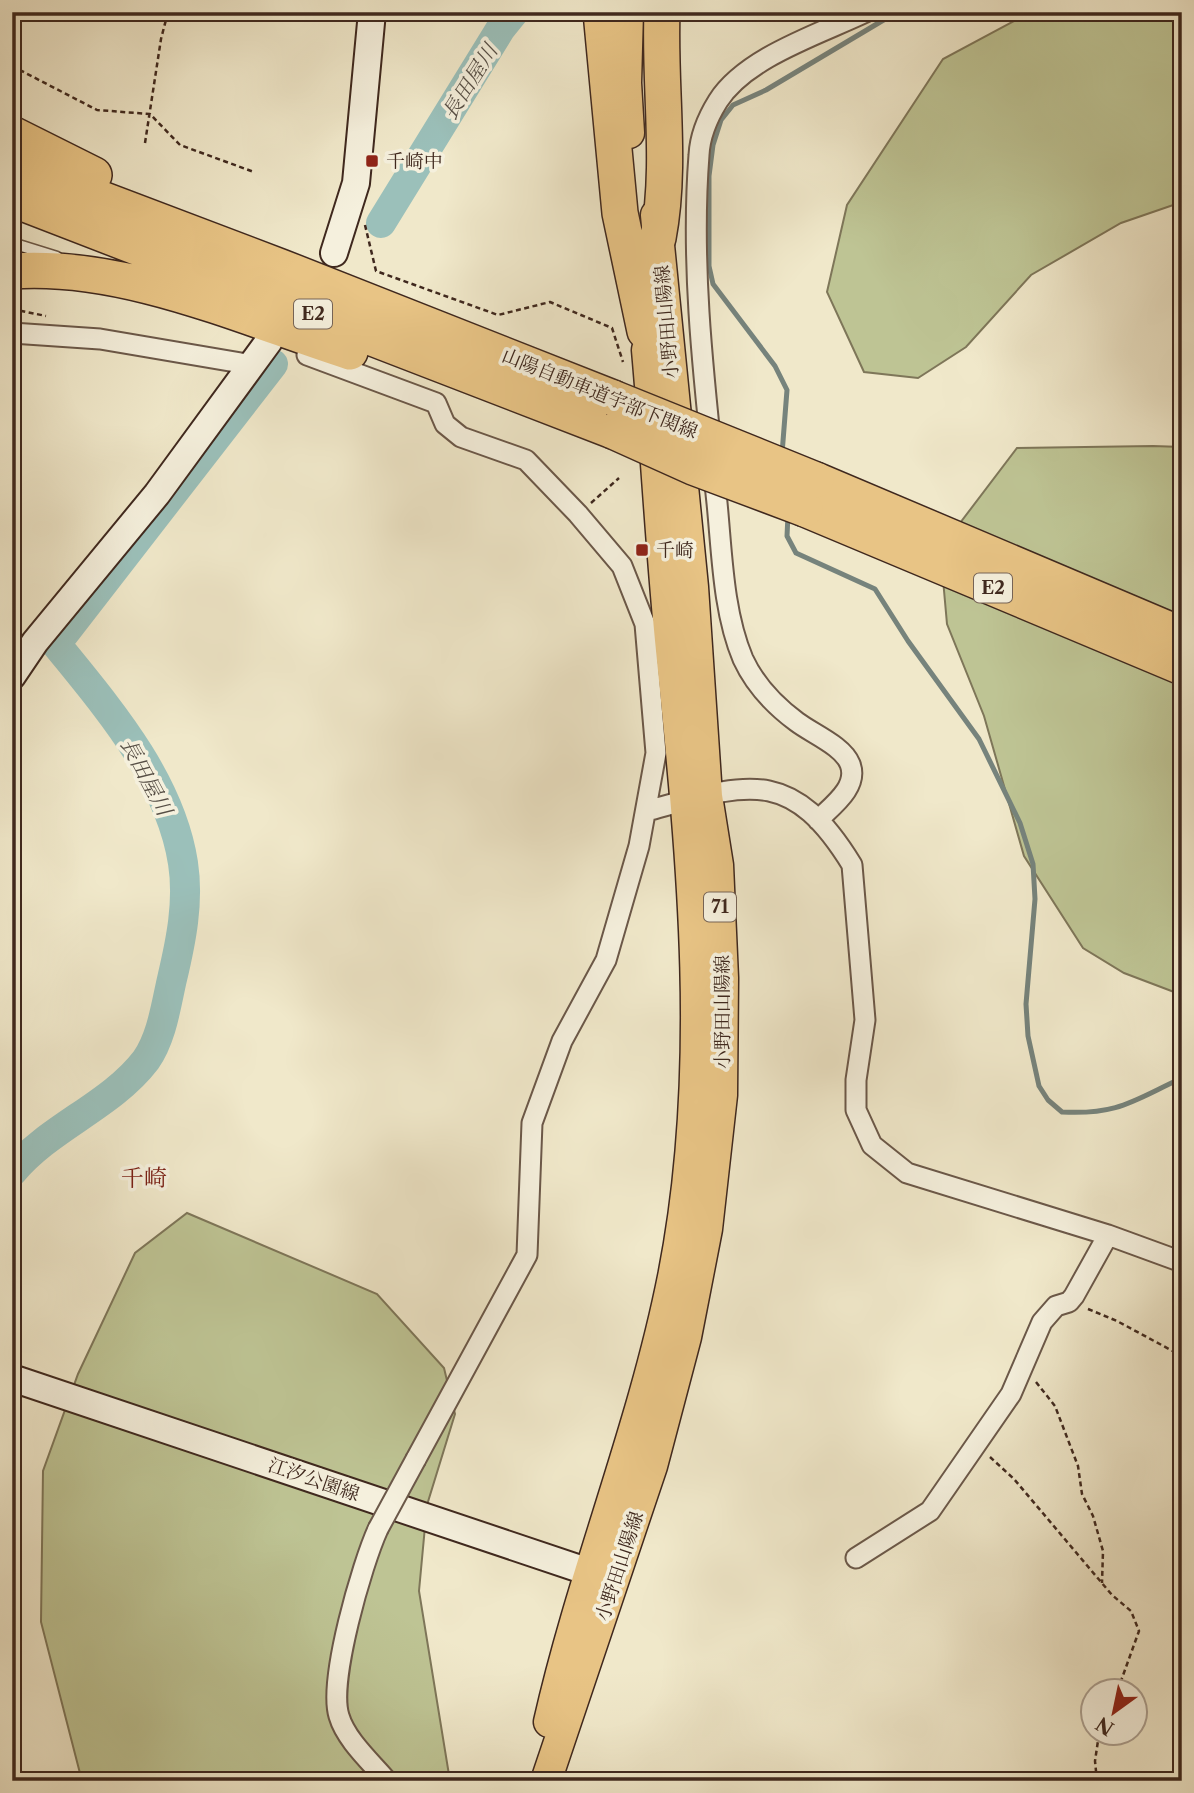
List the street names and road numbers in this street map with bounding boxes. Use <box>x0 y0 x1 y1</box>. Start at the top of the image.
street label: 小野田山陽線 <box>650 264 683 380</box>
road number: E2 <box>294 300 332 328</box>
street label: 山陽自動車道宇部下関線 <box>499 344 701 443</box>
road number: E2 <box>974 574 1012 602</box>
road number: 71 <box>704 893 736 922</box>
street label: 小野田山陽線 <box>711 955 734 1069</box>
street label: 江汐公園線 <box>265 1453 363 1506</box>
street label: 小野田山陽線 <box>591 1508 648 1624</box>

